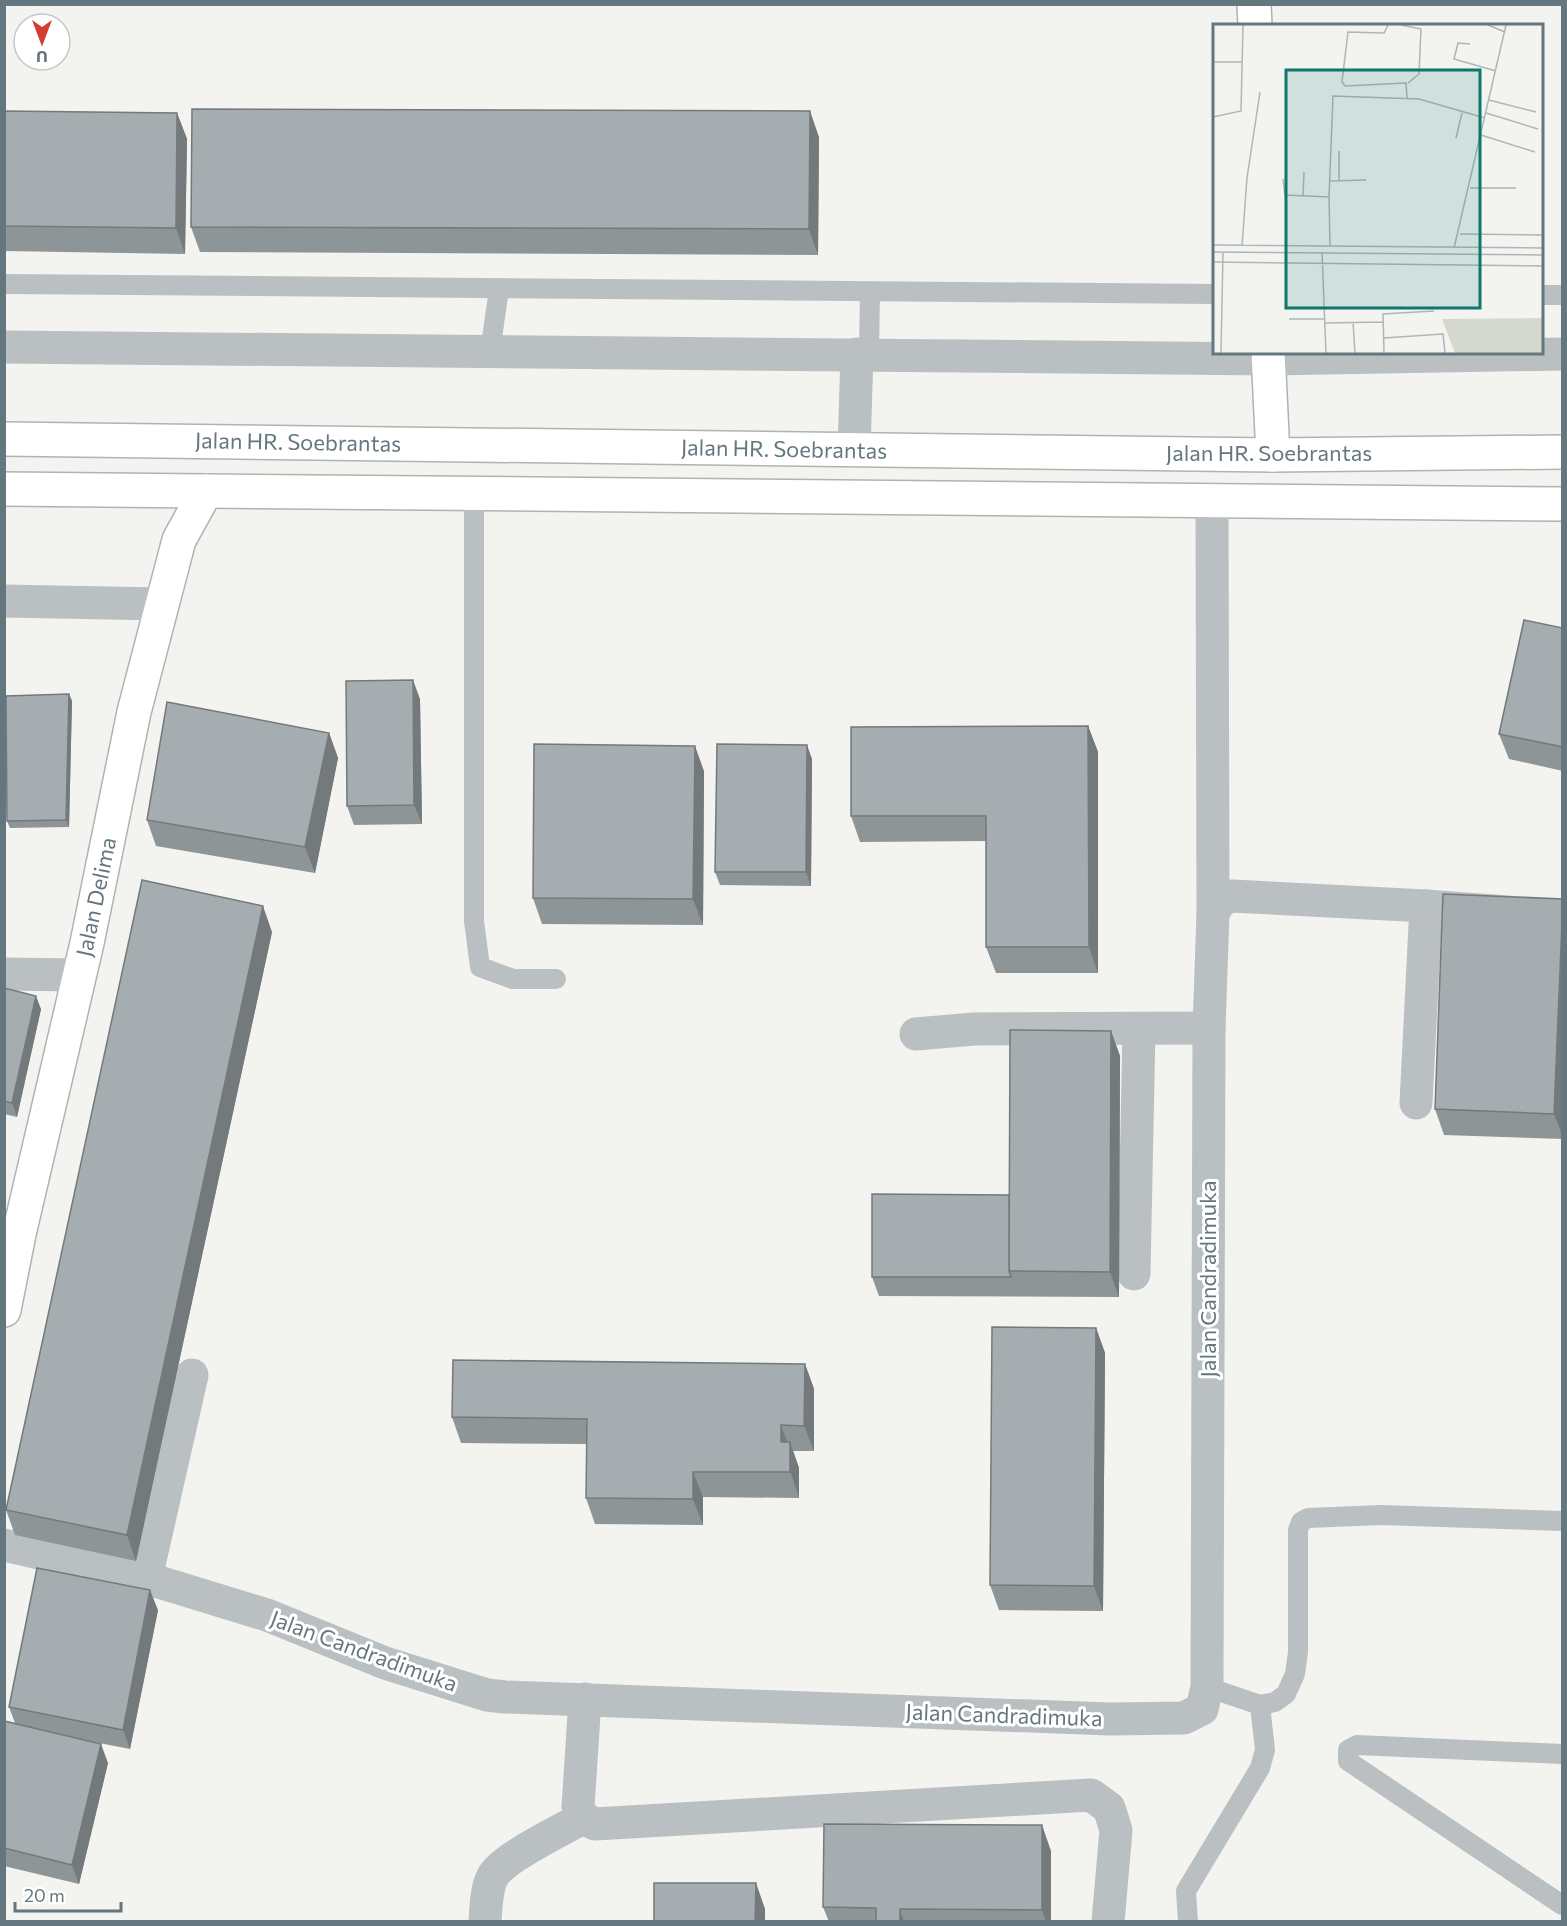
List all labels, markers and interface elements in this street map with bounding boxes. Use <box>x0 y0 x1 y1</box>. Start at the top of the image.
north arrow <box>12 12 72 72</box>
inset map <box>1213 24 1543 354</box>
text: U <box>36 48 48 67</box>
street label: Jalan HR. Soebrantas <box>195 426 401 457</box>
street label: Jalan HR. Soebrantas <box>681 433 887 464</box>
street label: Jalan HR. Soebrantas <box>1166 439 1372 466</box>
street label: Jalan Delima <box>70 835 121 959</box>
street label: Jalan Candradimuka <box>1194 1180 1221 1378</box>
street label: Jalan Candradimuka <box>267 1604 461 1697</box>
street label: Jalan Candradimuka <box>905 1698 1103 1731</box>
scale bar <box>15 1875 122 1913</box>
text: 20 m <box>24 1884 65 1906</box>

